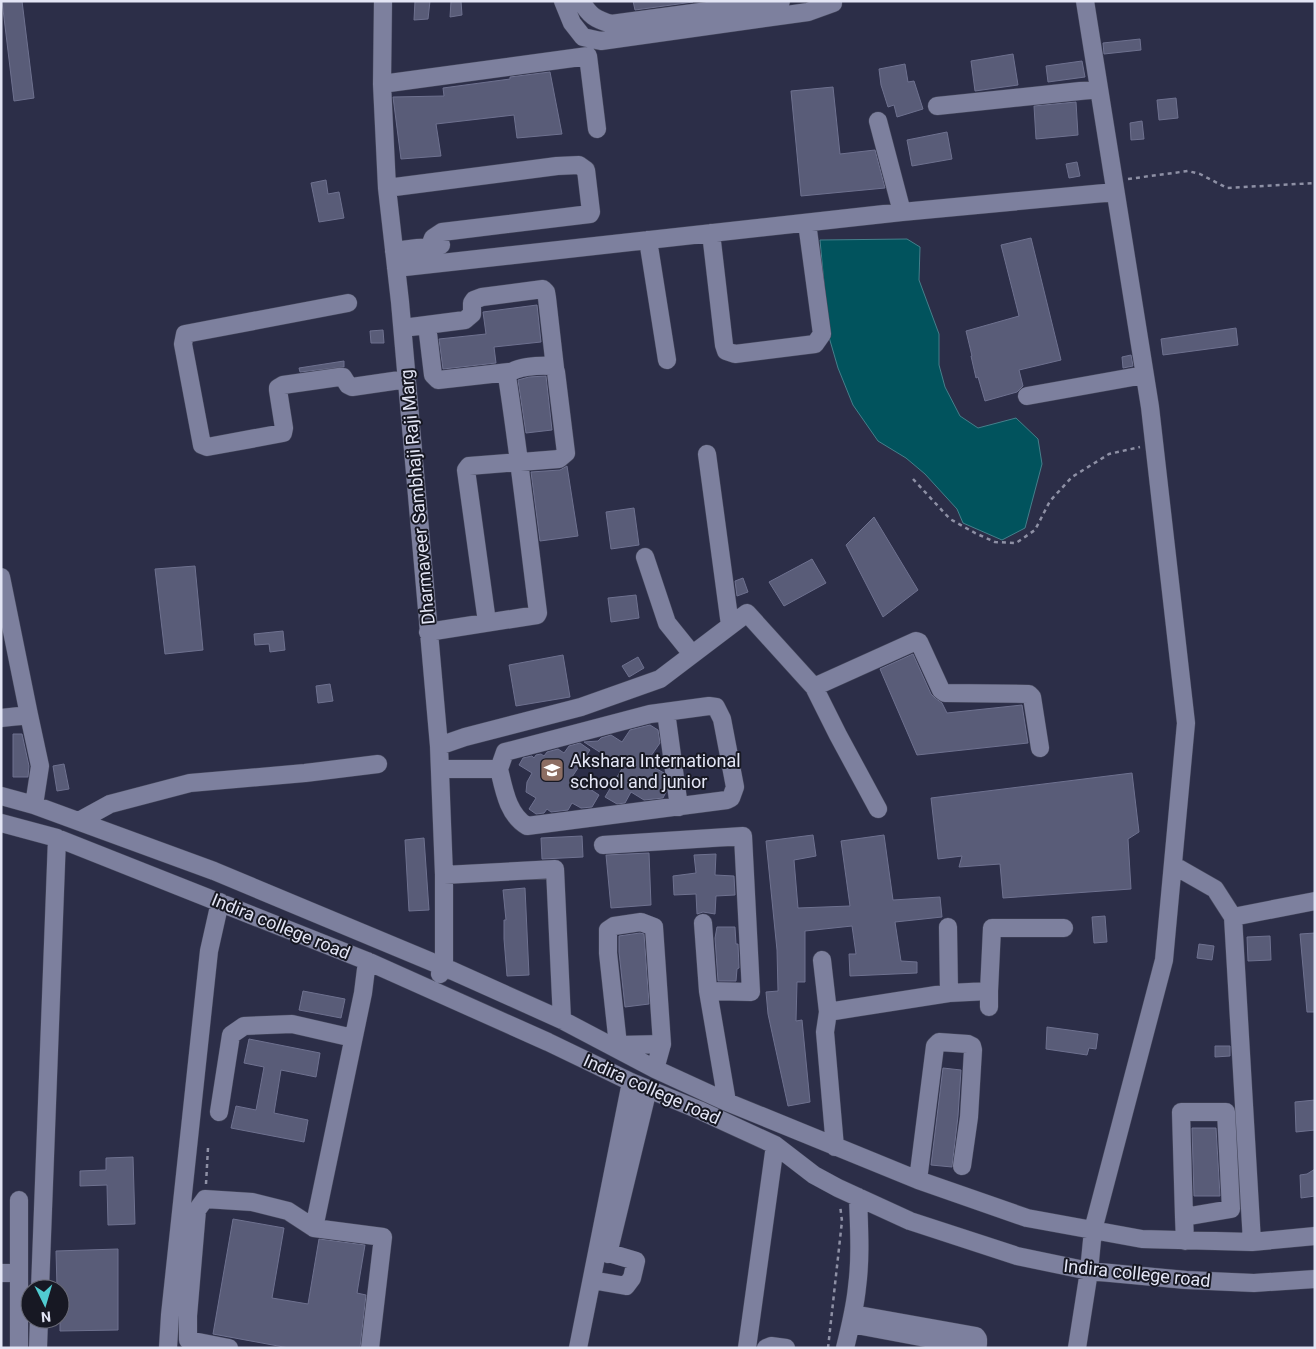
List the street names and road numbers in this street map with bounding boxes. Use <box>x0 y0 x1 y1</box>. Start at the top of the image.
street label: Dharmaveer Sambhaji Raji Marg <box>395 369 439 625</box>
street label: Indira college road <box>209 889 353 963</box>
street label: Indira college road <box>580 1049 724 1129</box>
street label: Indira college road <box>1063 1255 1211 1291</box>

